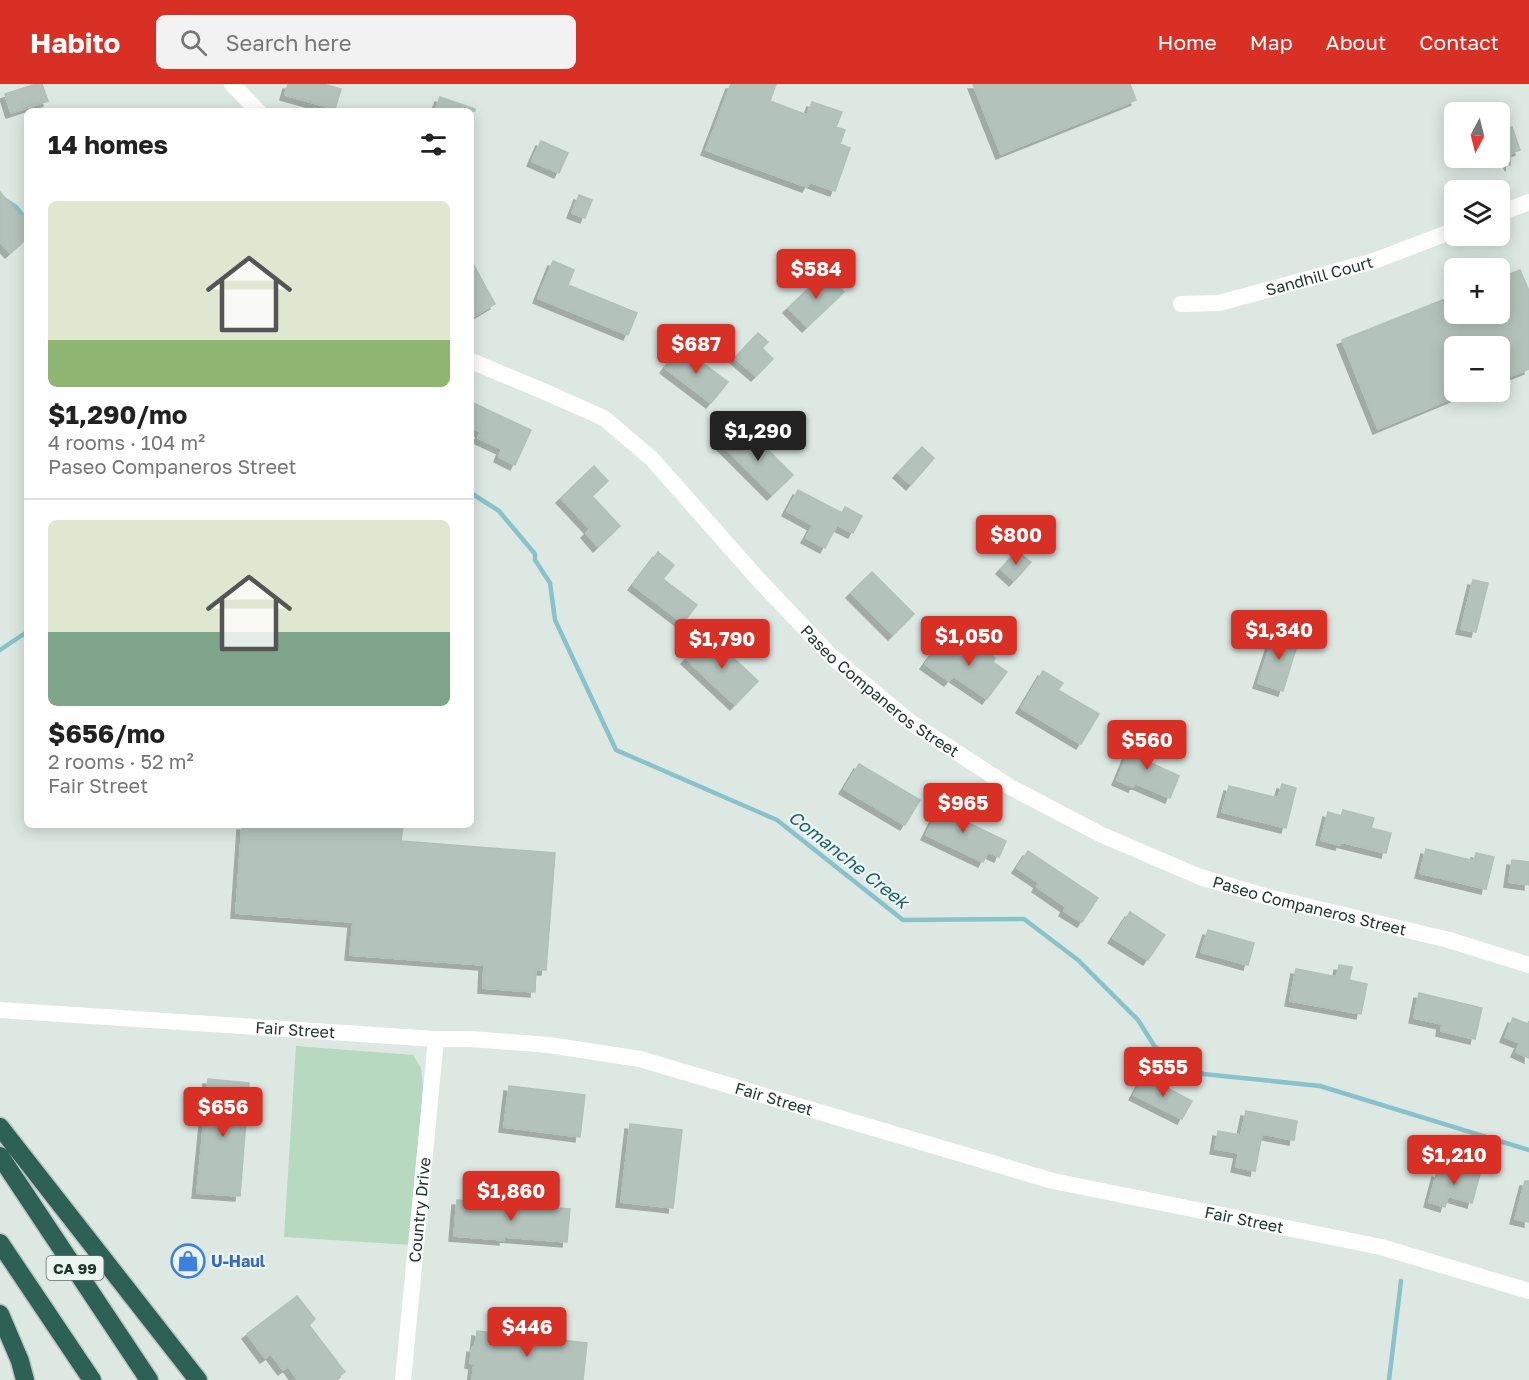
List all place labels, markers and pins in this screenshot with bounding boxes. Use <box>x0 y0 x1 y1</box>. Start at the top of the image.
pin: $584 <box>780 249 852 300</box>
pin: $687 <box>660 324 732 375</box>
pin: $1,290 <box>709 411 807 462</box>
pin: $800 <box>980 515 1052 566</box>
pin: $1,340 <box>1230 610 1328 661</box>
pin: $1,050 <box>920 616 1018 667</box>
pin: $1,790 <box>673 619 771 670</box>
pin: $560 <box>1111 720 1183 771</box>
pin: $965 <box>927 783 999 834</box>
pin: $555 <box>1127 1047 1199 1098</box>
pin: $656 <box>187 1087 259 1138</box>
pin: $1,210 <box>1405 1135 1503 1186</box>
pin: $1,860 <box>462 1171 560 1222</box>
shop icon: U-Haul <box>170 1243 206 1279</box>
place label: U-Haul <box>211 1251 266 1271</box>
pin: $446 <box>491 1307 563 1358</box>

